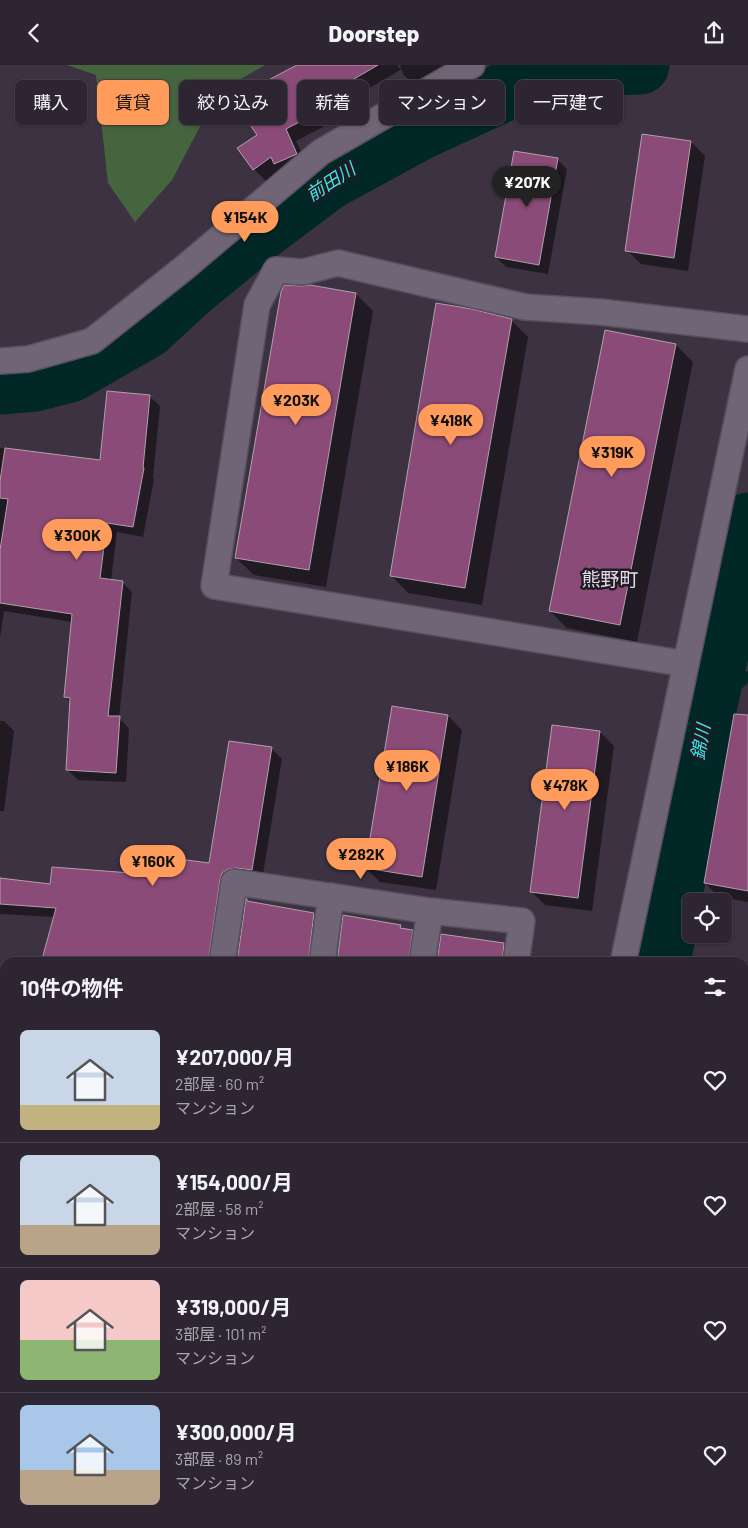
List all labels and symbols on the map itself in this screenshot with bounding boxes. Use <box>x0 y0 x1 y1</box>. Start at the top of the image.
water label: 前田川 <box>302 156 361 205</box>
pin: ¥207K <box>492 165 562 208</box>
pin: ¥154K <box>210 201 280 243</box>
pin: ¥203K <box>261 383 331 426</box>
pin: ¥418K <box>416 403 486 446</box>
pin: ¥319K <box>577 435 647 478</box>
pin: ¥300K <box>42 519 112 561</box>
district label: 熊野町 <box>581 567 639 590</box>
water label: 錦川 <box>686 720 714 761</box>
pin: ¥186K <box>372 749 442 792</box>
pin: ¥478K <box>530 769 600 811</box>
pin: ¥282K <box>326 837 396 880</box>
pin: ¥160K <box>118 845 188 887</box>

